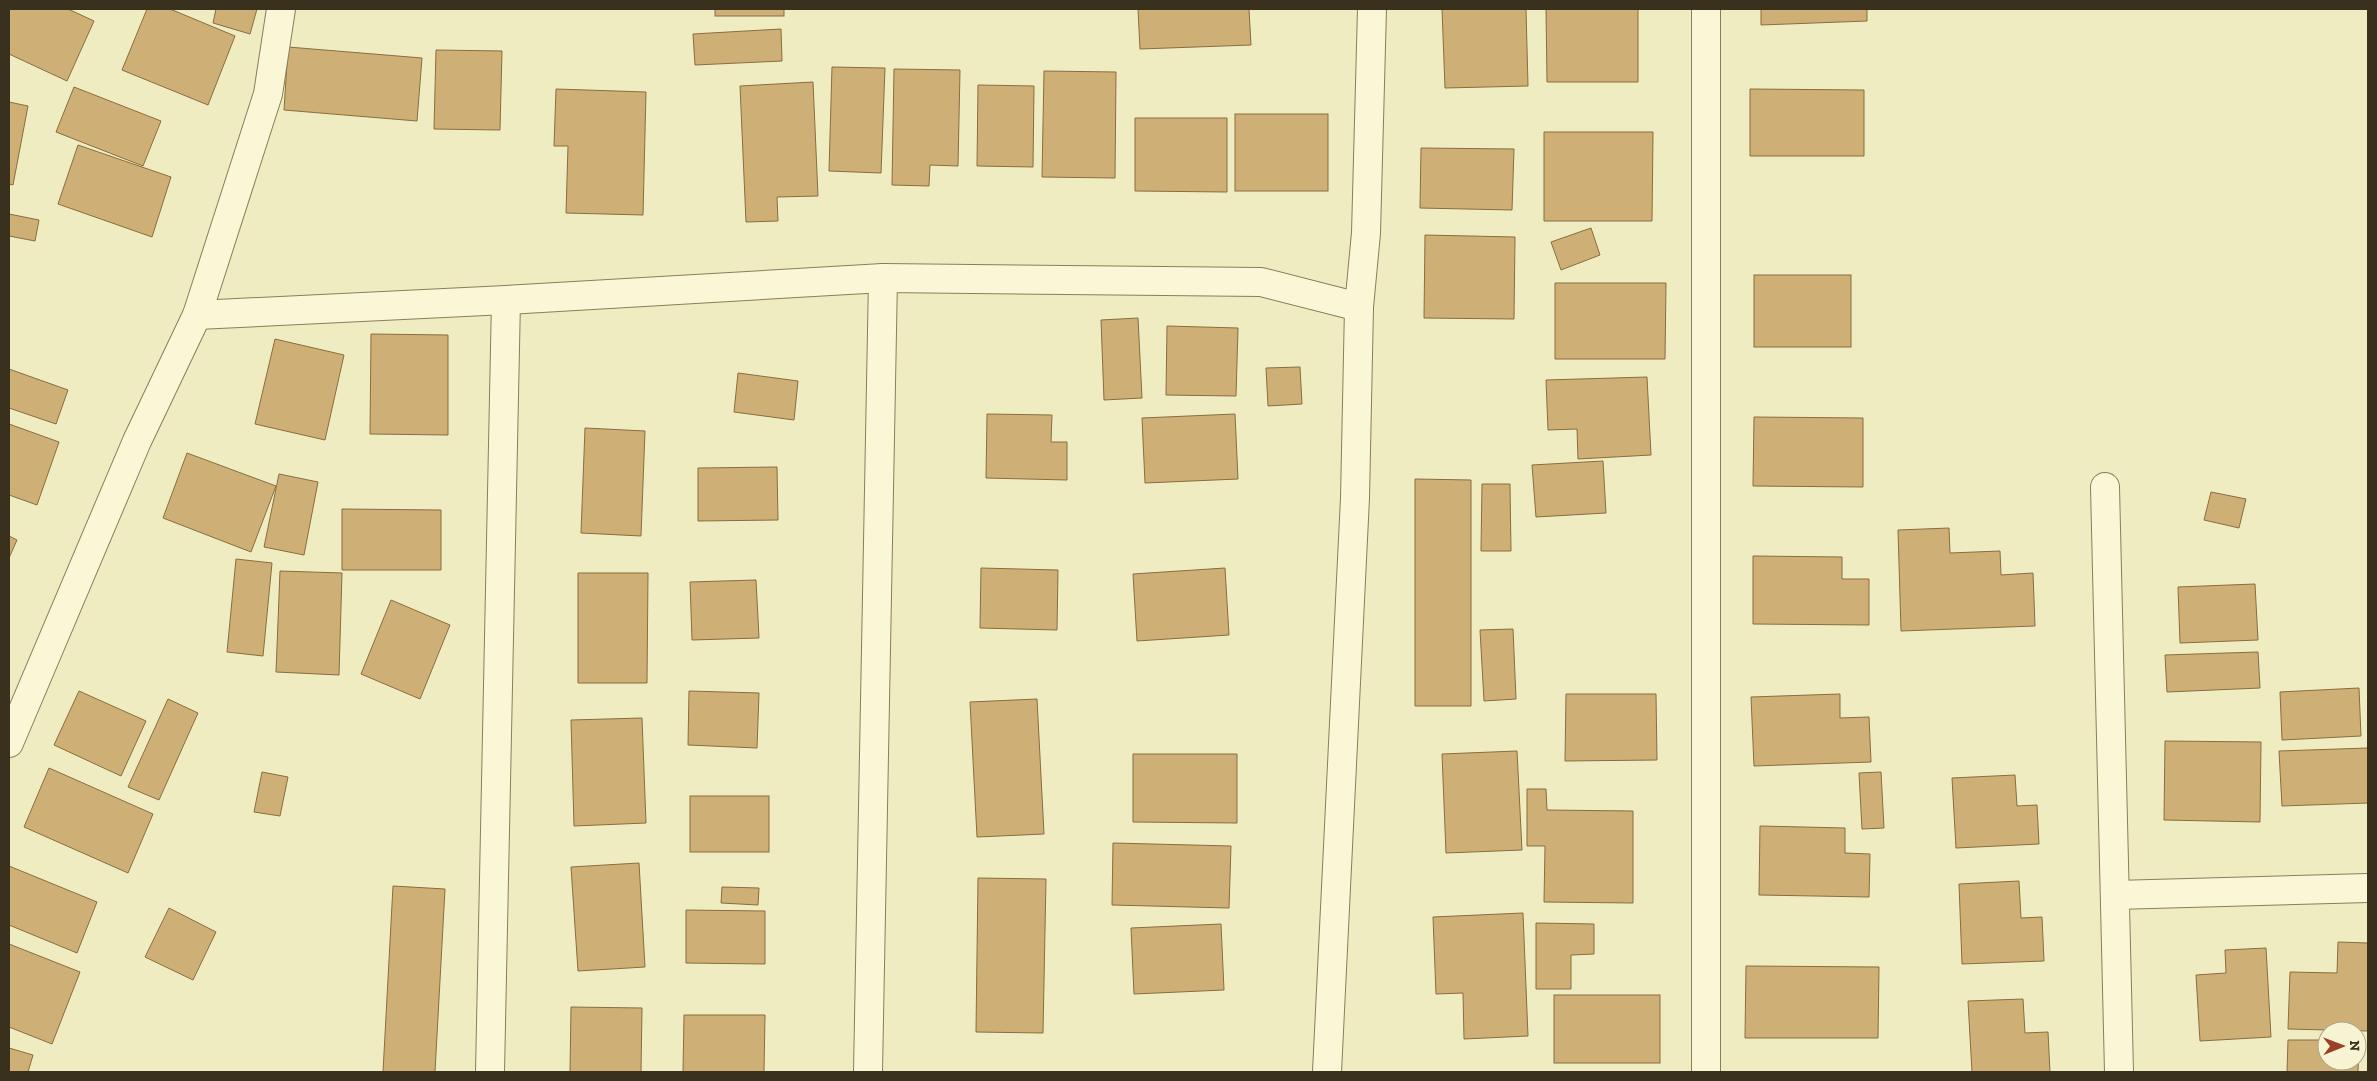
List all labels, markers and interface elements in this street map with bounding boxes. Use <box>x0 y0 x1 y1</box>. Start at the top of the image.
north arrow <box>2317 1021 2367 1071</box>
text: N <box>2346 1040 2363 1052</box>

